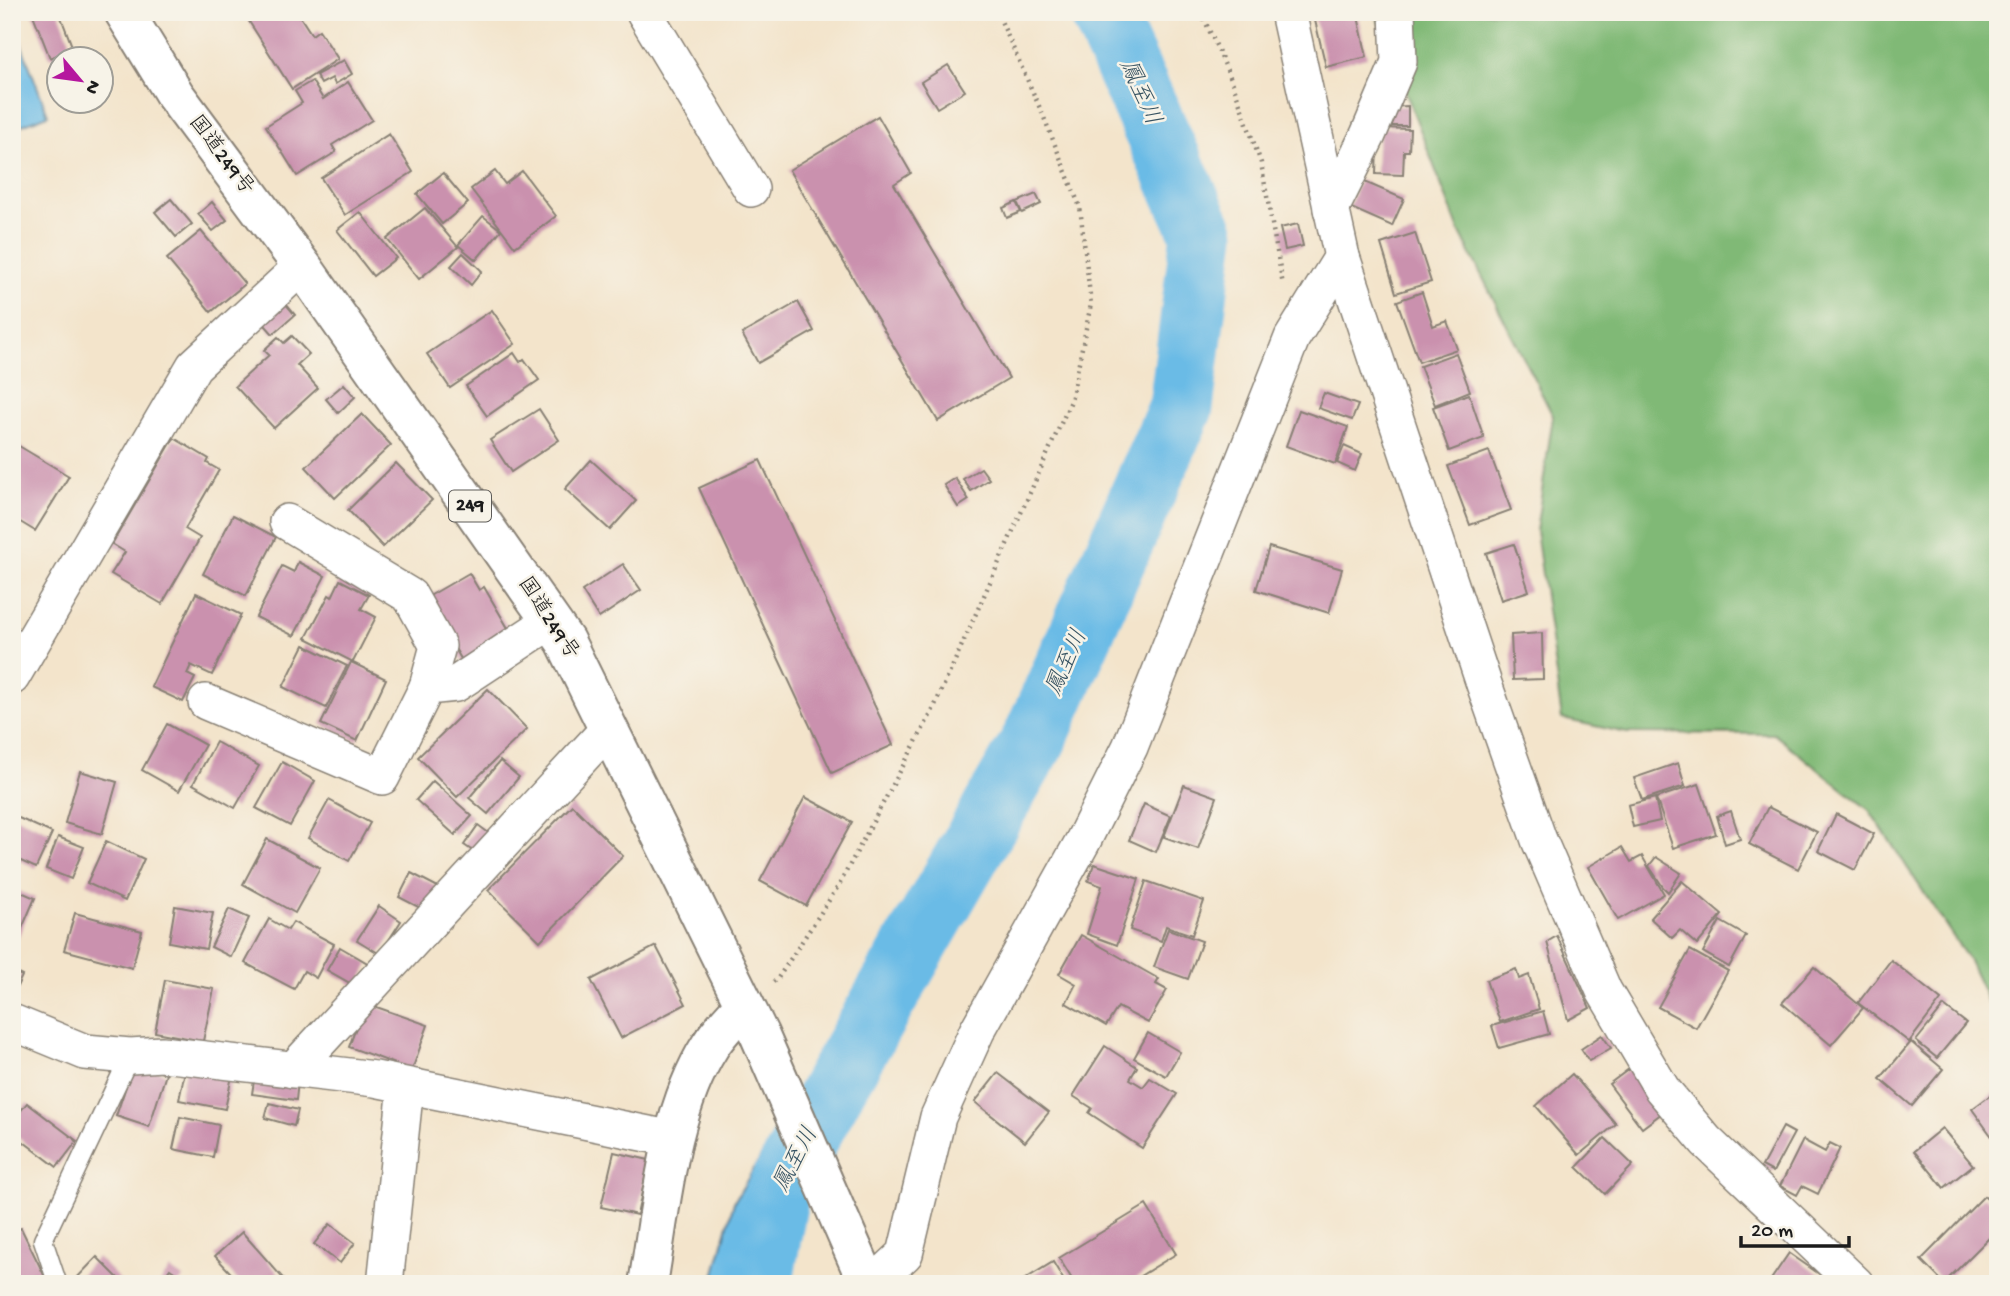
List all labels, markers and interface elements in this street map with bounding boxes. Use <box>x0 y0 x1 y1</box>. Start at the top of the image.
north arrow <box>46 46 116 116</box>
water label: 鳳至川 <box>1113 56 1165 130</box>
text: N <box>79 76 105 98</box>
street label: 国道249号 <box>182 110 259 201</box>
road number: 249 <box>449 491 491 522</box>
street label: 国道249号 <box>511 572 584 665</box>
water label: 鳳至川 <box>1042 626 1094 700</box>
water label: 鳳至川 <box>769 1123 825 1197</box>
scale bar <box>1741 1205 1849 1249</box>
text: 20 m <box>1751 1220 1793 1245</box>

